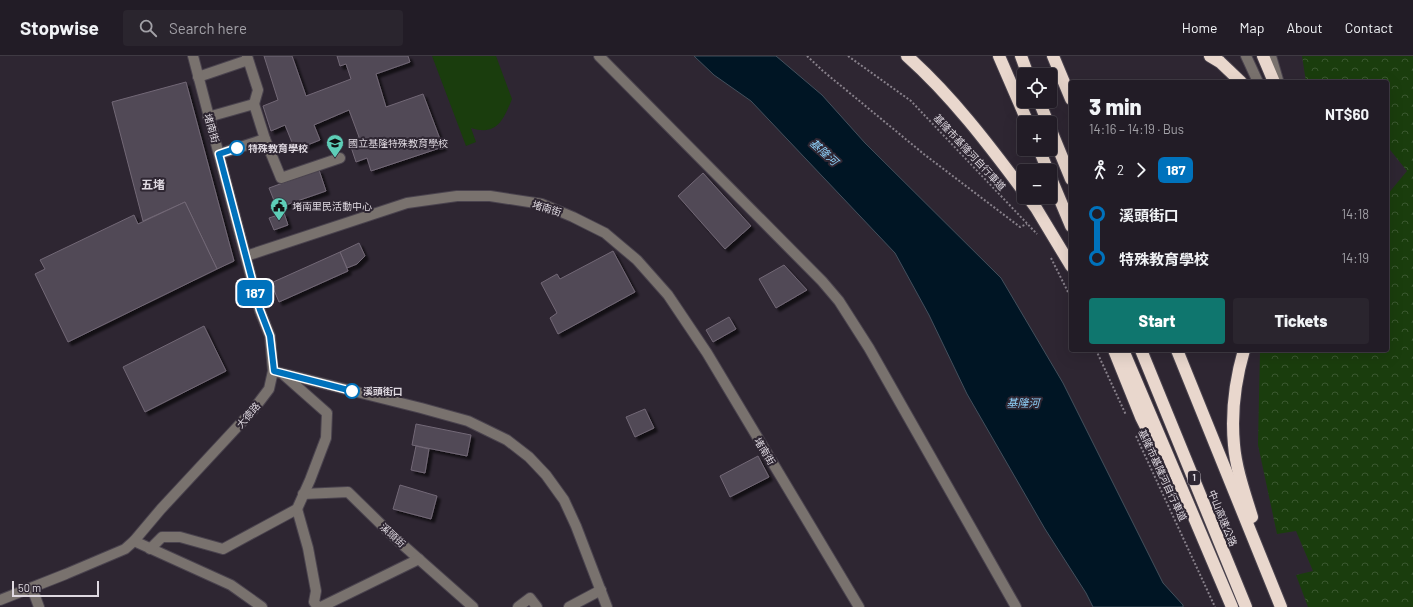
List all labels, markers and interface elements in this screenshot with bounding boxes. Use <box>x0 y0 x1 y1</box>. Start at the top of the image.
search box <box>123 10 403 46</box>
text: Stopwise <box>20 16 99 39</box>
icon: search <box>137 17 159 39</box>
text: Search here <box>169 19 247 37</box>
text: Home <box>1182 19 1218 36</box>
text: Map <box>1240 19 1264 36</box>
text: About <box>1286 19 1323 36</box>
text: Contact <box>1345 19 1393 36</box>
map controls <box>1017 68 1057 204</box>
button: locate <box>1017 68 1057 108</box>
text: 3 min <box>1089 93 1142 119</box>
text: NT$60 <box>1325 105 1369 123</box>
street label: 基隆市基隆河自行車道 <box>932 111 1008 193</box>
street label: 堵南街 <box>202 112 222 144</box>
button: + <box>1017 116 1057 156</box>
text: 14:16 – 14:19 · Bus <box>1089 121 1184 137</box>
school or university icon: 國立基隆特殊教育學校 <box>325 133 345 158</box>
water label: 基隆河 <box>808 136 842 169</box>
place label: 國立基隆特殊教育學校 <box>348 137 448 149</box>
marker: 特殊教育學校 <box>229 140 245 156</box>
place label: 特殊教育學校 <box>248 142 308 154</box>
icon: walk <box>1089 159 1111 181</box>
icon: forward <box>1130 159 1152 181</box>
text: 187 <box>1166 161 1185 178</box>
text: 2 <box>1117 162 1124 178</box>
button: − <box>1017 164 1057 204</box>
district label: 五堵 <box>141 177 165 191</box>
public building icon: 堵南里民活動中心 <box>269 196 289 221</box>
street label: 堵南街 <box>531 198 563 218</box>
place label: 堵南里民活動中心 <box>292 200 372 212</box>
text: 溪頭街口 <box>1119 206 1179 224</box>
text: 14:18 <box>1342 206 1369 222</box>
text: 特殊教育學校 <box>1119 250 1209 268</box>
text: 14:19 <box>1342 250 1369 266</box>
line badge: 187 <box>232 280 278 306</box>
text: 187 <box>245 284 265 301</box>
button: Start <box>1089 298 1225 344</box>
button: Tickets <box>1233 298 1369 344</box>
marker: 溪頭街口 <box>344 383 360 399</box>
place label: 溪頭街口 <box>363 385 403 397</box>
water label: 基隆河 <box>1007 396 1041 409</box>
street label: 大德路 <box>234 400 262 430</box>
street label: 基隆市基隆河自行車道 <box>1136 427 1190 523</box>
street label: 堵南街 <box>752 435 778 467</box>
road number: 1 <box>1188 471 1200 485</box>
street label: 中山高速公路 <box>1206 488 1240 548</box>
street label: 溪頭街 <box>378 520 408 550</box>
scale bar <box>12 579 99 598</box>
text: 50 m <box>18 581 41 594</box>

